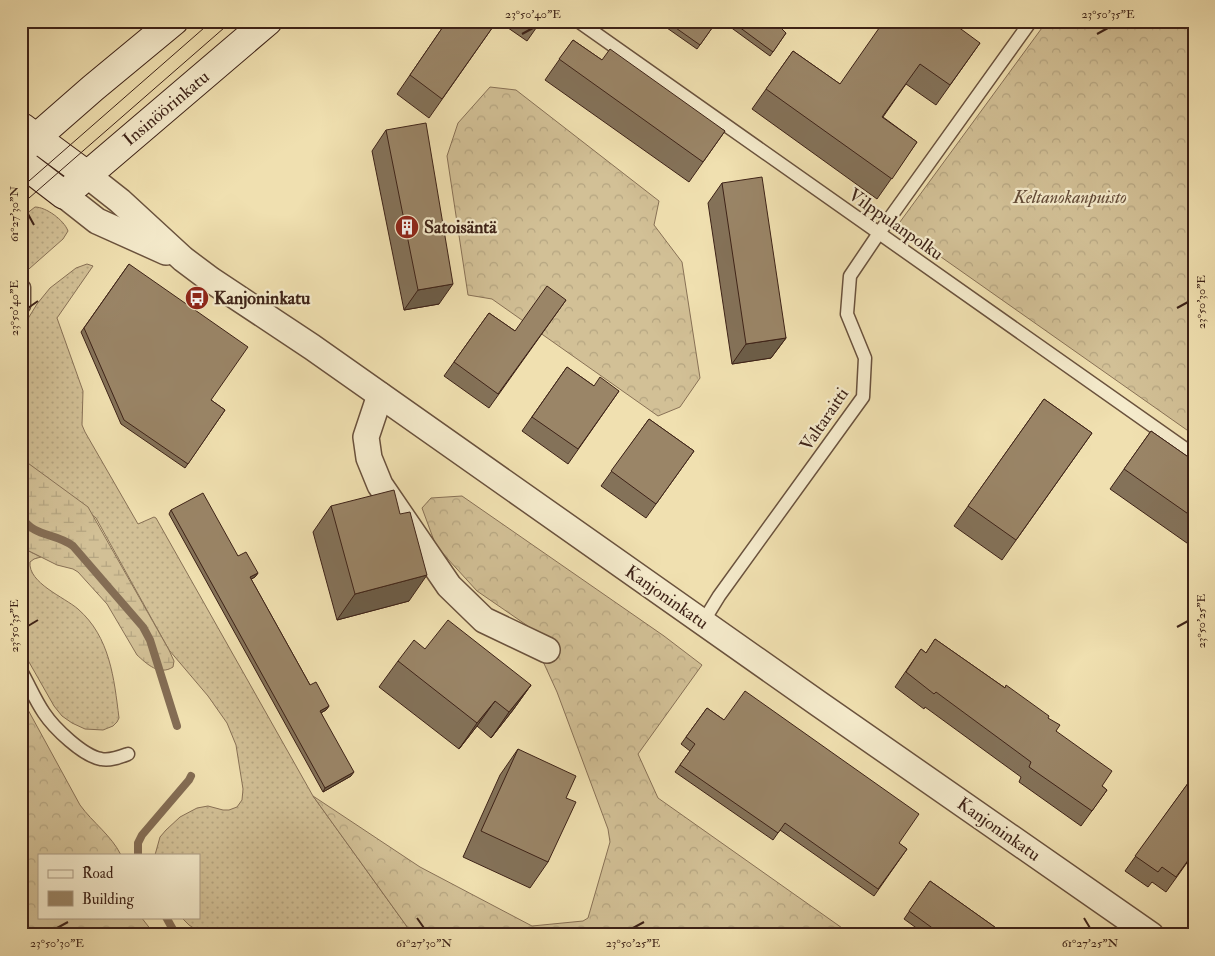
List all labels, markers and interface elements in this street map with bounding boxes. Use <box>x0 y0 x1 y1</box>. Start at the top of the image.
text: 23°50'40"E <box>505 7 561 22</box>
text: 23°50'35"E <box>1081 7 1135 22</box>
street label: Insinöörinkatu <box>118 66 214 151</box>
street label: Vilppulanpolku <box>844 183 948 266</box>
text: 61°27'30"N <box>7 186 22 242</box>
park label: Keltanokanpuisto <box>1012 186 1127 209</box>
building icon: Satoisäntä <box>394 214 420 240</box>
place label: Satoisäntä <box>424 216 497 239</box>
text: 23°50'30"E <box>1194 275 1209 329</box>
text: 23°50'40"E <box>7 280 22 336</box>
bus stop icon: Kanjoninkatu <box>184 285 210 311</box>
place label: Kanjoninkatu <box>214 287 311 310</box>
street label: Valtaraitti <box>795 383 854 455</box>
street label: Kanjoninkatu <box>621 560 713 634</box>
text: 23°50'25"E <box>1194 593 1209 648</box>
text: 23°50'35"E <box>7 599 22 653</box>
street label: Kanjoninkatu <box>953 792 1045 866</box>
legend <box>38 854 200 918</box>
text: Road <box>82 864 114 883</box>
text: Building <box>82 890 134 909</box>
text: 23°50'30"E <box>30 936 84 951</box>
text: 61°27'30"N <box>396 936 452 951</box>
text: 23°50'25"E <box>606 936 661 951</box>
text: 61°27'25"N <box>1062 936 1118 951</box>

